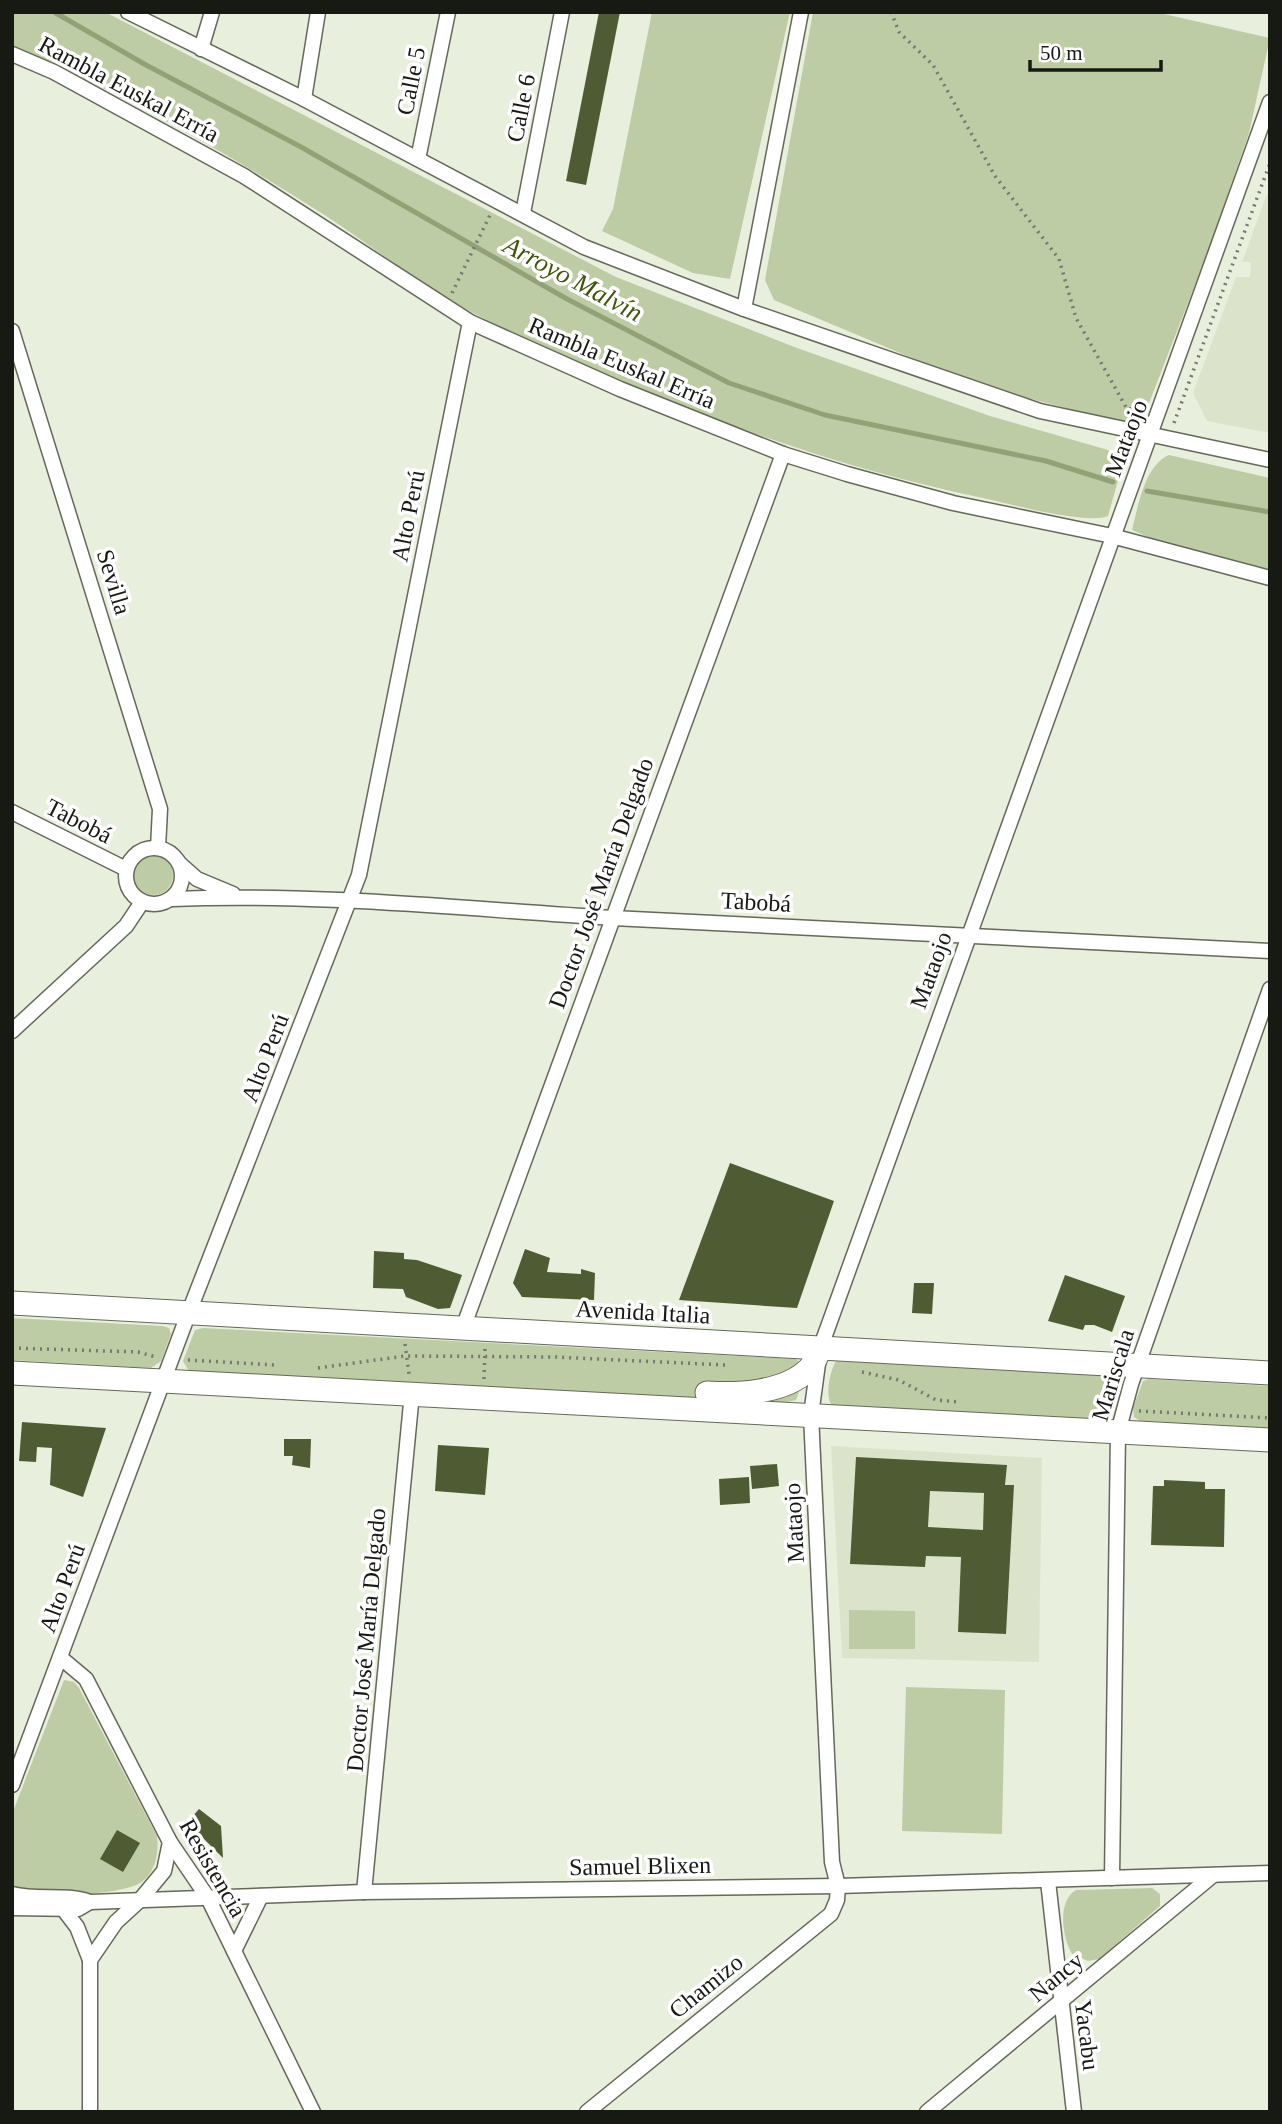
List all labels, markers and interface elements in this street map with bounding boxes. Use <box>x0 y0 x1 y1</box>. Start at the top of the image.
scale bar <box>1030 28 1161 72</box>
street label: Rambla Euskal Erría <box>35 31 224 148</box>
text: 50 m <box>1040 41 1083 65</box>
street label: Calle 5 <box>392 45 430 117</box>
street label: Calle 6 <box>502 72 540 144</box>
water label: Arroyo Malvín <box>497 229 647 328</box>
street label: Rambla Euskal Erría <box>525 312 719 414</box>
street label: Mataojo <box>1100 396 1152 480</box>
street label: Alto Perú <box>386 468 430 564</box>
street label: Sevilla <box>92 546 136 618</box>
street label: Doctor José María Delgado <box>544 754 658 1012</box>
street label: Tabobá <box>42 793 117 849</box>
street label: Tabobá <box>720 887 792 917</box>
street label: Mataojo <box>905 928 957 1012</box>
street label: Alto Perú <box>236 1010 294 1106</box>
street label: Avenida Italia <box>575 1295 711 1329</box>
street label: Mariscala <box>1087 1326 1139 1424</box>
street label: Mataojo <box>779 1482 809 1564</box>
street label: Doctor José María Delgado <box>342 1507 390 1773</box>
street label: Alto Perú <box>34 1540 90 1636</box>
street label: Resistencia <box>174 1814 252 1922</box>
street label: Samuel Blixen <box>569 1852 711 1880</box>
street label: Nancy <box>1024 1947 1088 2007</box>
street label: Chamizo <box>664 1949 748 2023</box>
street label: Yacabu <box>1070 1998 1104 2072</box>

